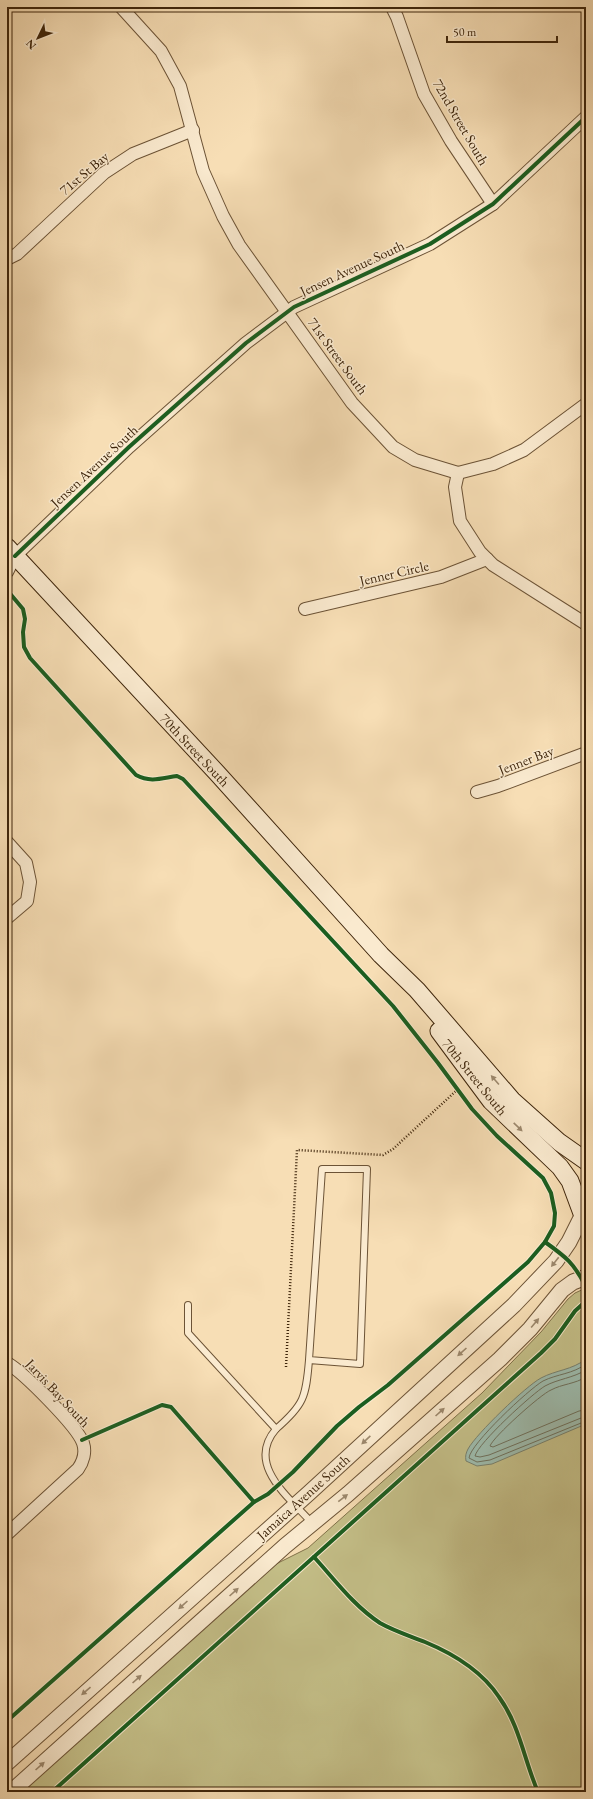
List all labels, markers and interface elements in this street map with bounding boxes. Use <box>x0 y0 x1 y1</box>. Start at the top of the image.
north arrow <box>18 18 58 58</box>
scale bar <box>447 18 557 44</box>
text: 50 m <box>453 24 477 40</box>
text: N <box>22 37 39 53</box>
street label: 72nd Street South <box>429 76 493 168</box>
street label: 71st St Bay <box>56 147 113 199</box>
street label: Jensen Avenue South <box>296 236 407 301</box>
street label: 71st Street South <box>304 314 372 398</box>
street label: Jensen Avenue South <box>46 421 142 512</box>
street label: Jenner Circle <box>357 556 431 590</box>
street label: 70th Street South <box>156 710 234 790</box>
street label: Jenner Bay <box>495 741 557 779</box>
street label: 70th Street South <box>438 1035 512 1119</box>
one-way arrow <box>490 1074 499 1085</box>
one-way arrow <box>513 1122 523 1132</box>
one-way arrow <box>551 1256 559 1267</box>
one-way arrow <box>530 1318 539 1329</box>
one-way arrow <box>457 1347 467 1357</box>
street label: Jarvis Bay South <box>21 1354 94 1431</box>
one-way arrow <box>435 1408 445 1417</box>
one-way arrow <box>361 1436 371 1445</box>
street label: Jamaica Avenue South <box>252 1450 353 1544</box>
one-way arrow <box>337 1494 348 1503</box>
one-way arrow <box>228 1588 239 1597</box>
one-way arrow <box>178 1600 188 1610</box>
one-way arrow <box>132 1675 142 1684</box>
one-way arrow <box>80 1687 91 1696</box>
one-way arrow <box>35 1762 46 1771</box>

